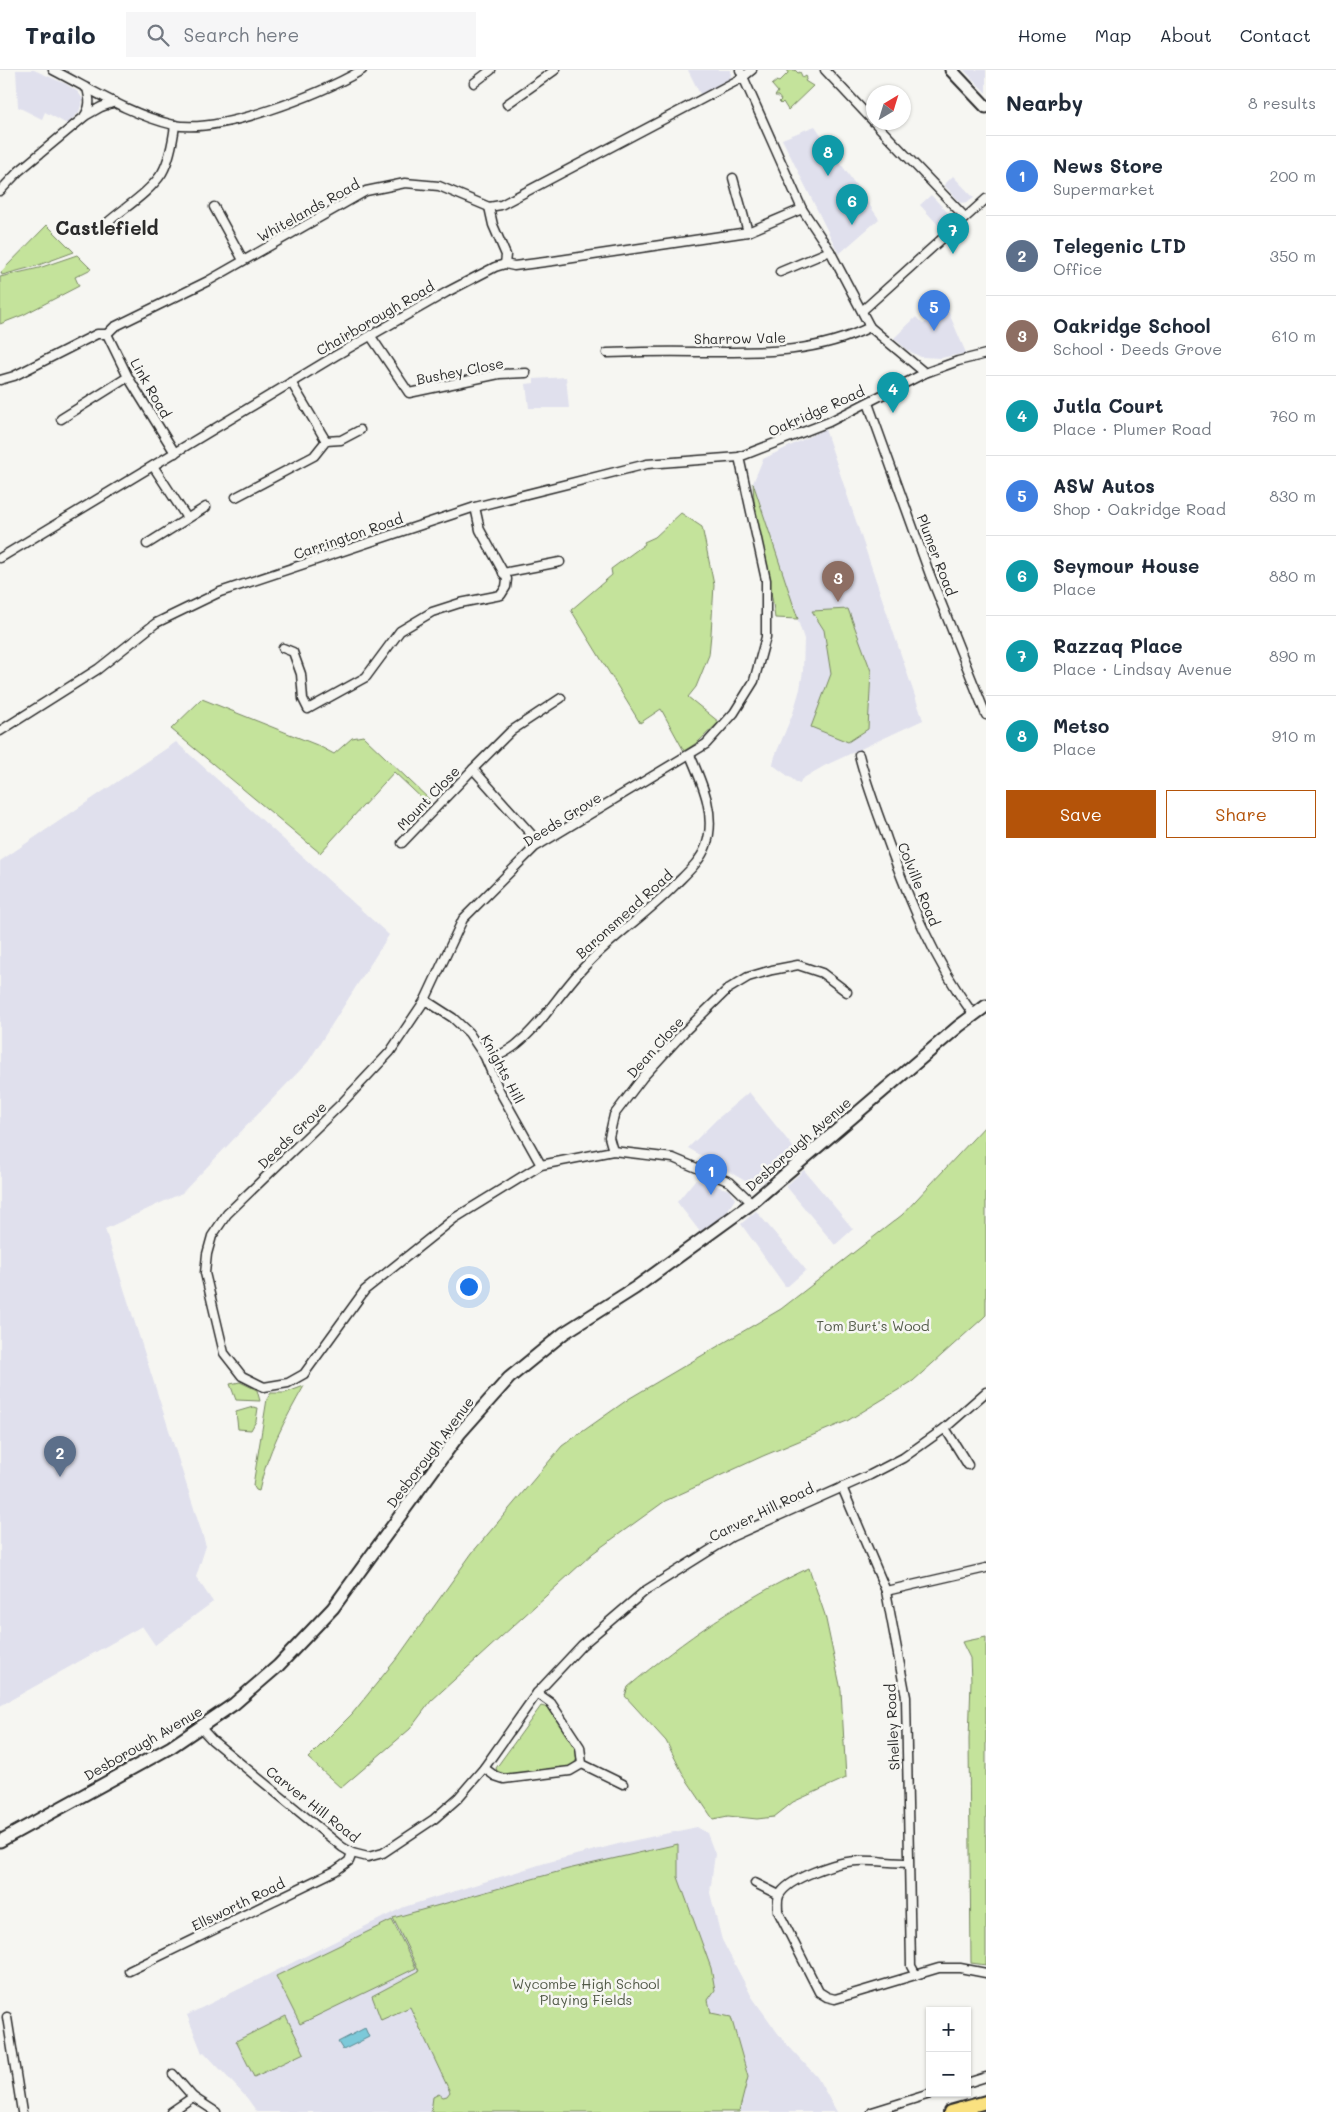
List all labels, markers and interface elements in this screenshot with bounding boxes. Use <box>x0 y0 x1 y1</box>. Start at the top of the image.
search box <box>126 12 476 57</box>
text: Trailo <box>25 19 96 50</box>
icon: search <box>144 21 172 49</box>
text: Search here <box>184 22 299 47</box>
text: Home <box>1018 23 1067 47</box>
text: Map <box>1095 23 1131 47</box>
text: About <box>1159 23 1212 47</box>
text: Contact <box>1240 23 1311 47</box>
north arrow <box>866 85 911 130</box>
text: Nearby <box>1006 89 1083 116</box>
text: 8 results <box>1248 92 1316 113</box>
pin: 8 <box>812 135 844 176</box>
text: News Store <box>1053 153 1163 178</box>
text: 1 <box>1018 165 1026 186</box>
text: 200 m <box>1269 165 1316 186</box>
street label: Whitelands Road <box>253 174 363 246</box>
text: Supermarket <box>1053 178 1155 199</box>
pin: 6 <box>836 184 868 225</box>
pin: 7 <box>937 213 969 254</box>
district label: Castlefield <box>55 215 159 240</box>
text: Telegenic LTD <box>1053 233 1186 258</box>
text: 2 <box>1018 245 1026 266</box>
text: 350 m <box>1270 245 1316 266</box>
text: Office <box>1053 258 1102 279</box>
street label: Chairborough Road <box>312 276 438 360</box>
pin: 5 <box>918 290 950 331</box>
text: Oakridge School <box>1053 313 1211 338</box>
text: 3 <box>1017 325 1027 346</box>
text: 610 m <box>1271 325 1316 346</box>
street label: Sharrow Vale <box>694 328 786 348</box>
text: School · Deeds Grove <box>1053 338 1222 359</box>
street label: Bushey Close <box>415 353 505 389</box>
street label: Link Road <box>126 355 176 422</box>
pin: 4 <box>877 372 909 413</box>
street label: Oakridge Road <box>765 381 867 441</box>
text: Jutla Court <box>1053 393 1163 418</box>
text: 4 <box>1017 405 1027 426</box>
text: 760 m <box>1270 405 1316 426</box>
text: Place · Plumer Road <box>1053 418 1212 439</box>
text: ASW Autos <box>1053 473 1155 498</box>
text: 5 <box>1017 485 1027 506</box>
text: 830 m <box>1269 485 1316 506</box>
text: Shop · Oakridge Road <box>1053 498 1226 519</box>
street label: Carrington Road <box>291 508 405 564</box>
street label: Plumer Road <box>913 511 961 599</box>
text: Seymour House <box>1053 553 1199 578</box>
pin: 3 <box>822 561 854 602</box>
text: 6 <box>1017 565 1027 586</box>
text: 880 m <box>1269 565 1316 586</box>
text: Place <box>1053 578 1096 599</box>
text: Razzaq Place <box>1053 633 1183 658</box>
text: 7 <box>1018 645 1026 666</box>
text: 890 m <box>1269 645 1316 666</box>
text: Place · Lindsay Avenue <box>1053 658 1232 679</box>
text: Metso <box>1053 713 1109 738</box>
text: 8 <box>1017 725 1027 746</box>
text: 910 m <box>1272 725 1316 746</box>
text: Place <box>1053 738 1096 759</box>
street label: Mount Close <box>392 762 464 834</box>
street label: Deeds Grove <box>519 787 605 851</box>
button: Save <box>1006 790 1156 838</box>
button: Share <box>1166 790 1316 838</box>
street label: Colville Road <box>894 839 944 929</box>
street label: Baronsmead Road <box>572 865 677 963</box>
street label: Dean Close <box>622 1012 688 1082</box>
street label: Knights Hill <box>477 1031 529 1107</box>
street label: Desborough Avenue <box>741 1093 855 1195</box>
street label: Deeds Grove <box>253 1097 331 1173</box>
pin: 1 <box>695 1154 727 1195</box>
your location <box>456 1274 482 1300</box>
park label: Tom Burt's Wood <box>816 1316 930 1335</box>
street label: Desborough Avenue <box>382 1393 478 1511</box>
pin: 2 <box>44 1436 76 1477</box>
street label: Carver Hill Road <box>706 1478 816 1546</box>
street label: Shelley Road <box>880 1683 904 1771</box>
street label: Desborough Avenue <box>80 1701 206 1785</box>
street label: Carver Hill Road <box>262 1761 364 1847</box>
street label: Ellsworth Road <box>188 1873 288 1935</box>
park label: Wycombe High School Playing Fields <box>512 1974 660 2009</box>
map controls <box>926 2007 971 2097</box>
button: + <box>926 2007 971 2052</box>
button: − <box>926 2052 971 2097</box>

